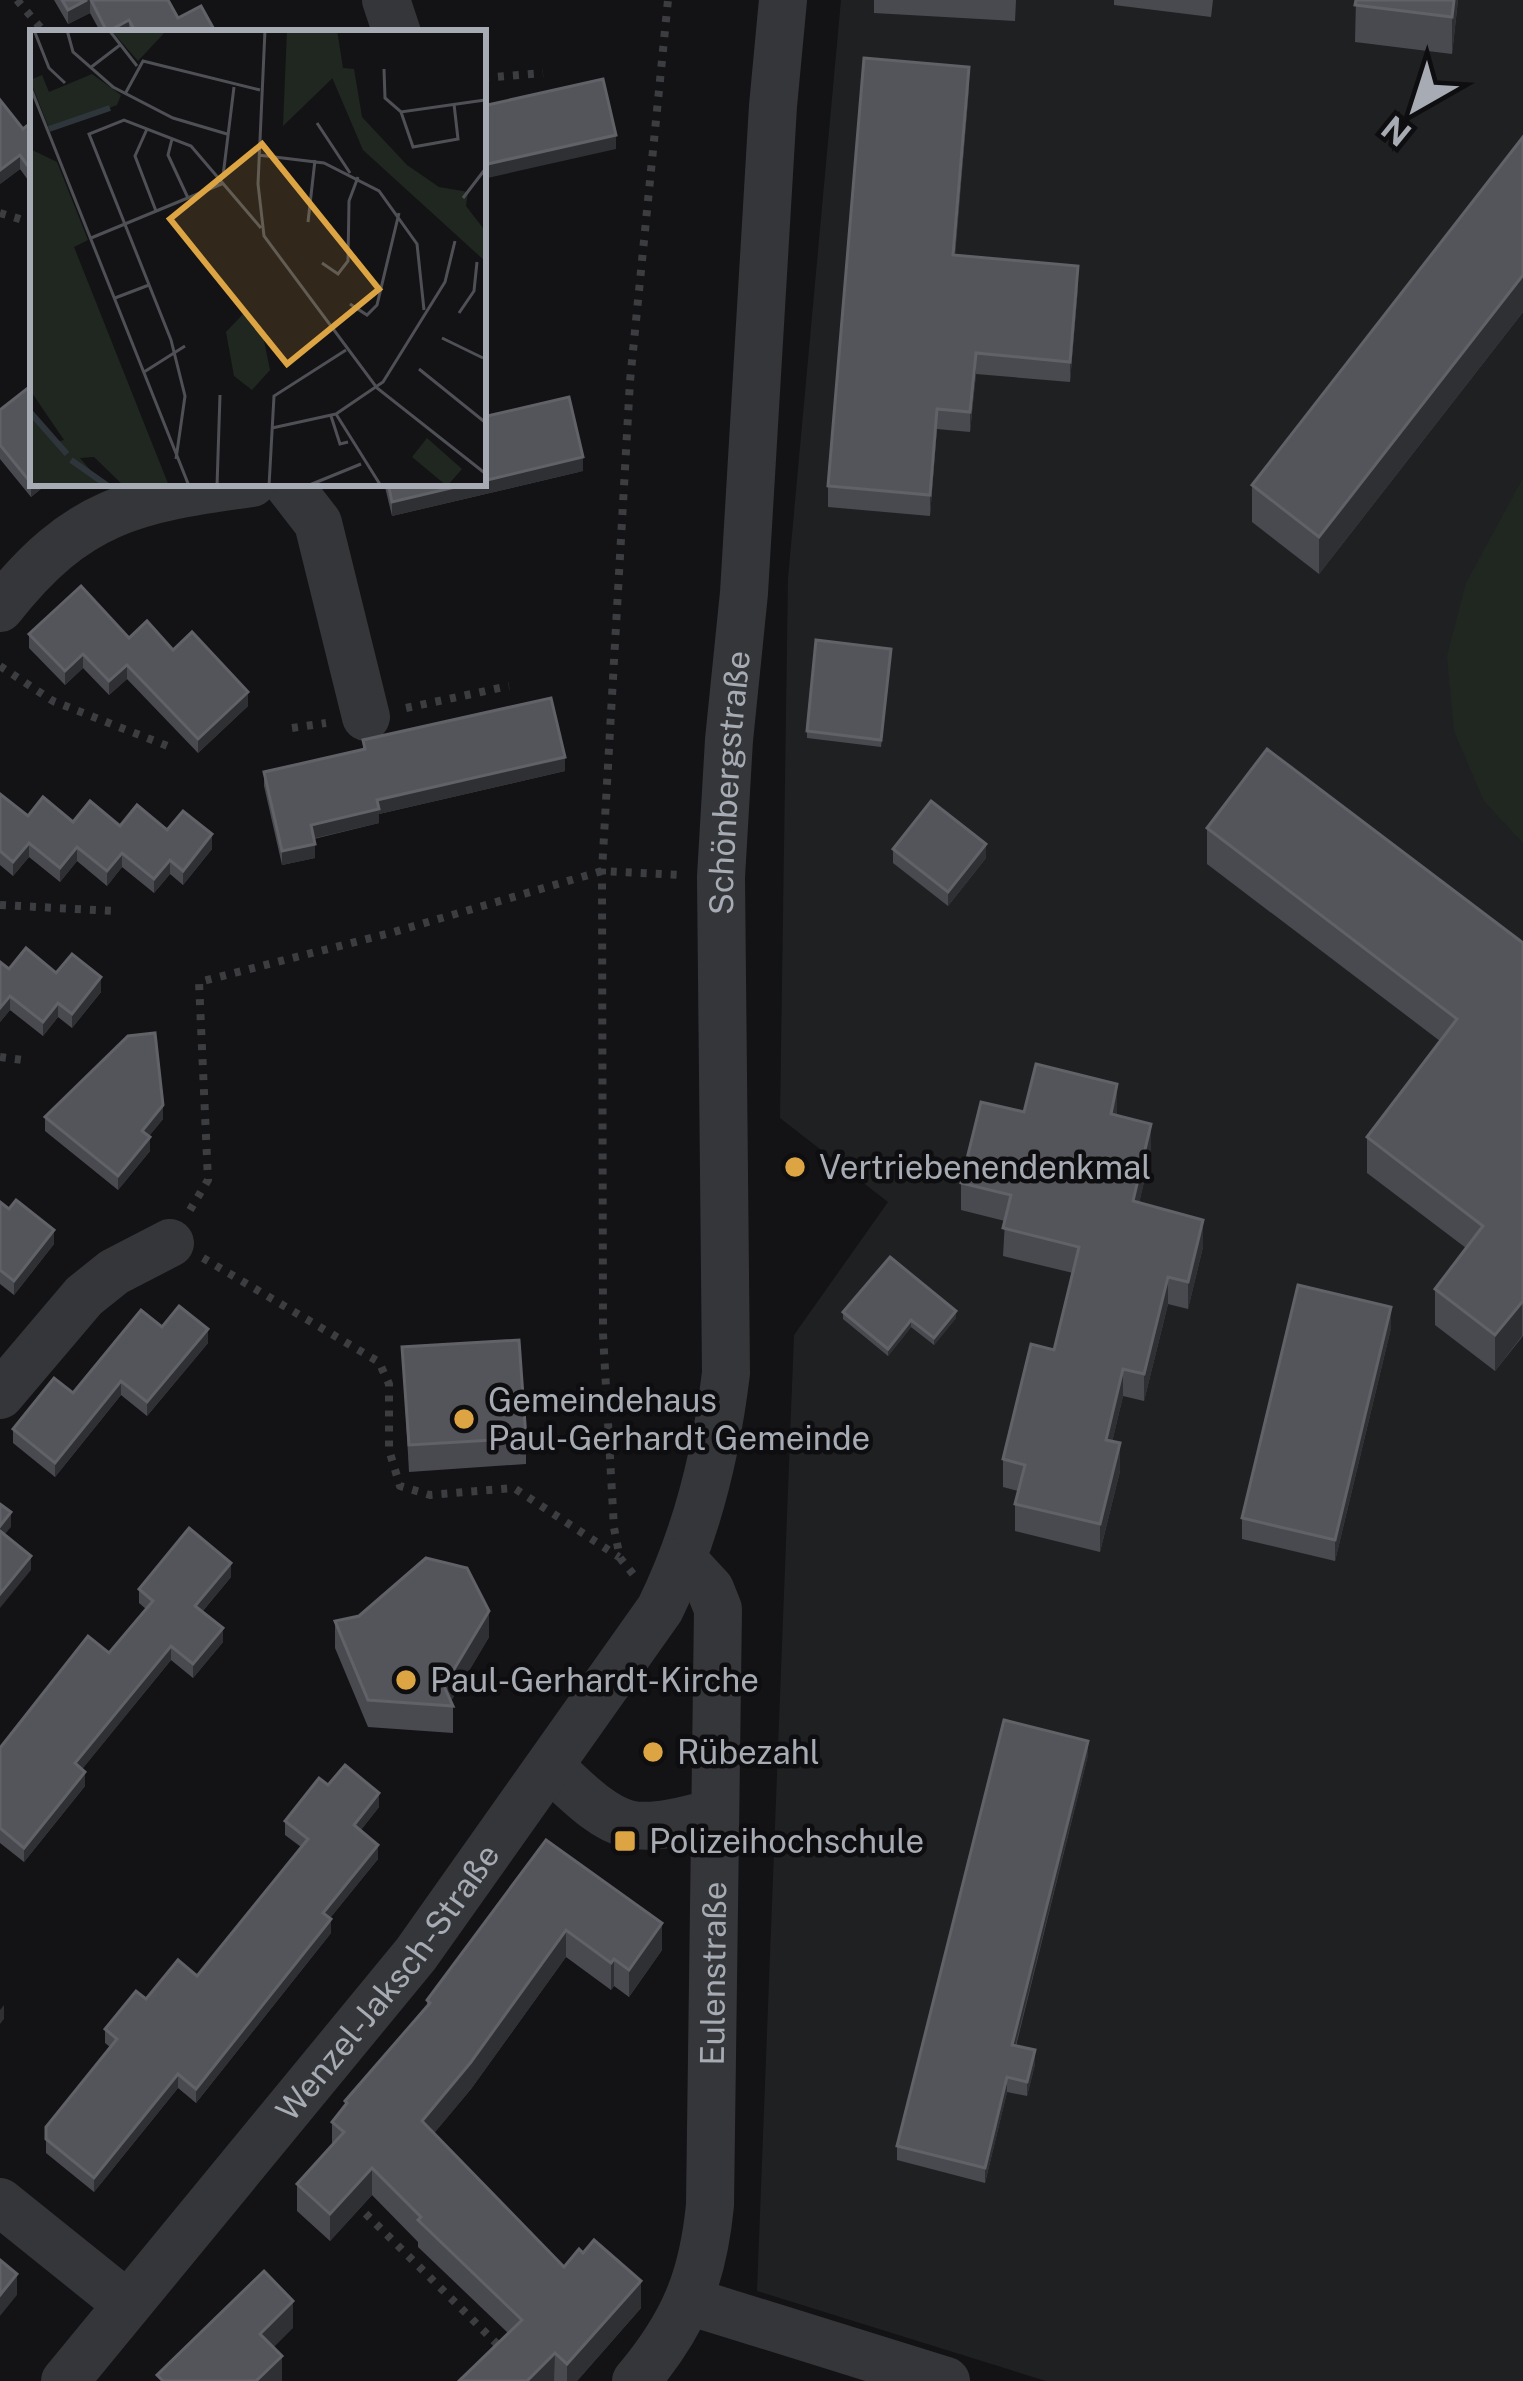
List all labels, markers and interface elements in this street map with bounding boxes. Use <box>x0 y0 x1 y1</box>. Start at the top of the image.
inset map <box>30 30 486 486</box>
north arrow <box>1355 48 1475 168</box>
text: N <box>1374 108 1418 154</box>
street label: Schönbergstraße <box>702 649 757 915</box>
place label: Vertriebenendenkmal <box>819 1148 1151 1186</box>
marker: Vertriebenendenkmal <box>782 1154 808 1180</box>
place label: Gemeindehaus Paul-Gerhardt Gemeinde <box>488 1381 870 1457</box>
marker: Gemeindehaus Paul-Gerhardt Gemeinde <box>451 1406 477 1432</box>
place label: Paul-Gerhardt-Kirche <box>430 1661 759 1699</box>
marker: Paul-Gerhardt-Kirche <box>393 1667 419 1693</box>
place label: Rübezahl <box>677 1733 820 1771</box>
marker: Rübezahl <box>640 1739 666 1765</box>
place label: Polizeihochschule <box>649 1822 924 1860</box>
marker: Polizeihochschule <box>612 1828 638 1854</box>
street label: Wenzel-Jaksch-Straße <box>268 1836 507 2128</box>
street label: Eulenstraße <box>693 1881 733 2066</box>

